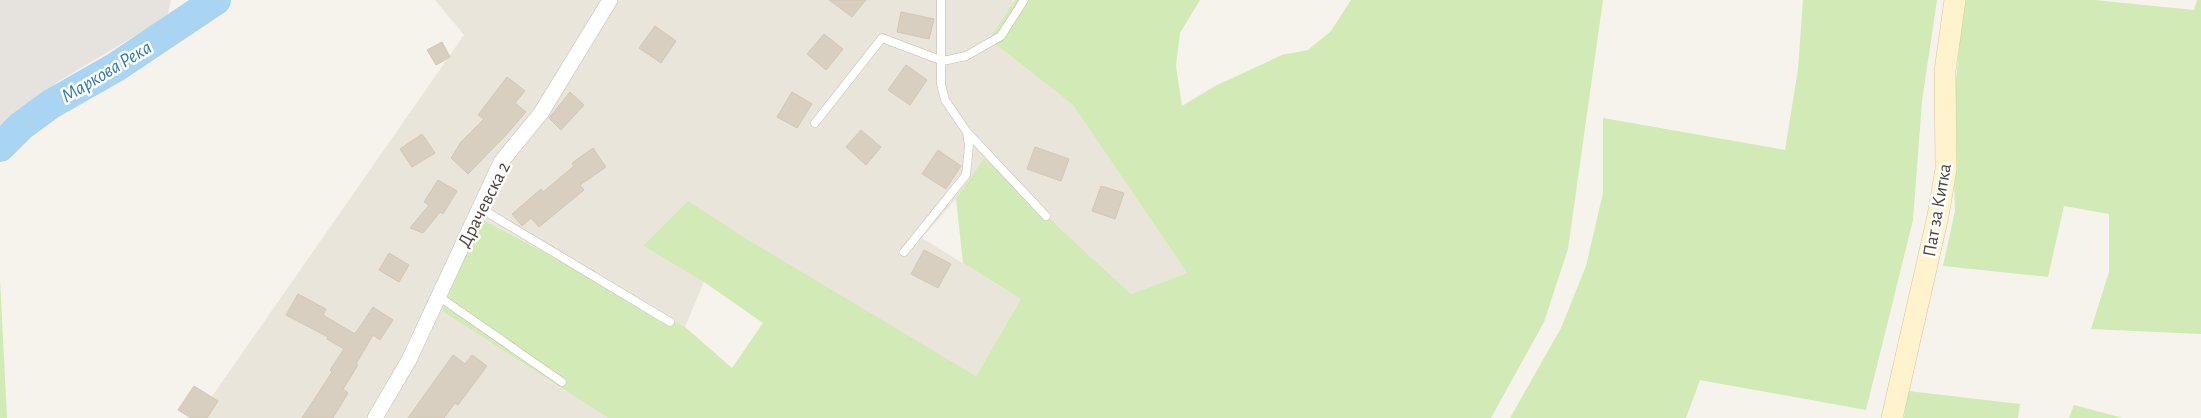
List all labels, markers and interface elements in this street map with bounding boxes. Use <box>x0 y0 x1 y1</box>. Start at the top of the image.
water label: Маркова Река <box>58 37 155 107</box>
street label: Драчевска 2 <box>455 158 514 251</box>
street label: Пат за Китка <box>1920 162 1955 258</box>

